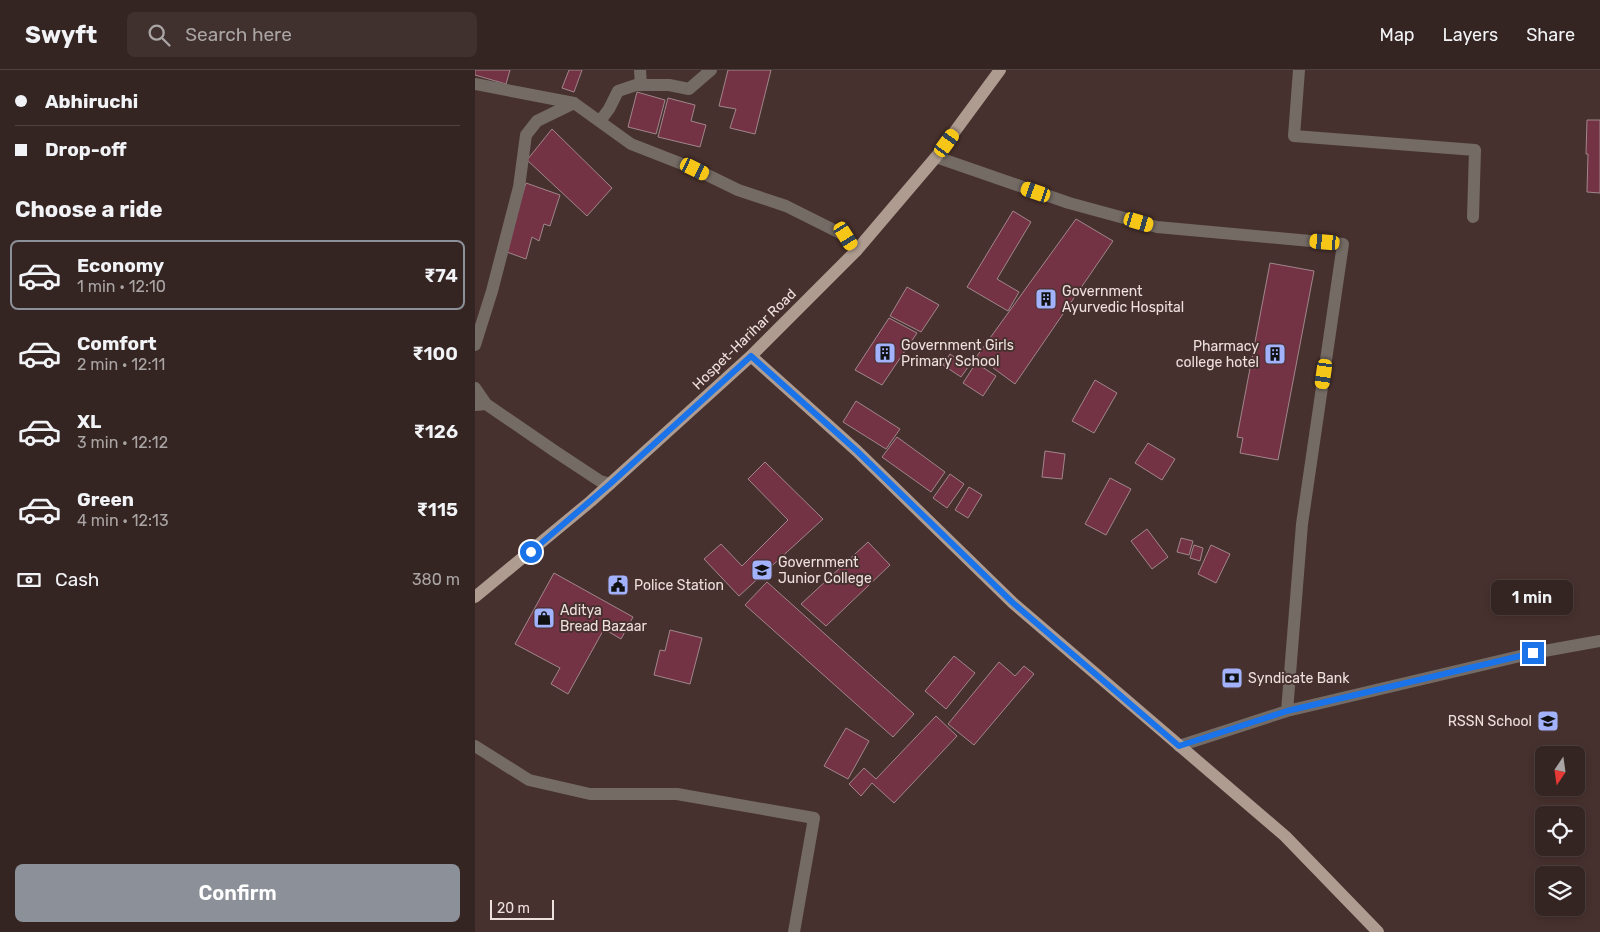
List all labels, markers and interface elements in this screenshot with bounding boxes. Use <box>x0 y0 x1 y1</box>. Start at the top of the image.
search box <box>127 12 477 57</box>
text: Swyft <box>25 21 97 49</box>
icon: search <box>145 21 173 49</box>
text: Search here <box>185 23 292 46</box>
text: Map <box>1380 24 1415 46</box>
text: Layers <box>1443 24 1498 46</box>
text: Share <box>1526 24 1575 46</box>
text: Abhiruchi <box>45 90 138 113</box>
car <box>932 126 961 160</box>
text: Drop-off <box>45 138 127 161</box>
car <box>678 156 711 182</box>
car <box>1019 180 1052 204</box>
text: Choose a ride <box>15 196 162 223</box>
car <box>1122 211 1155 233</box>
car <box>831 219 860 253</box>
car <box>1309 233 1340 251</box>
icon: car <box>17 253 62 298</box>
text: Economy <box>77 254 164 277</box>
text: ₹74 <box>424 264 458 287</box>
text: 1 min · 12:10 <box>77 277 166 296</box>
place label: Government Ayurvedic Hospital <box>1062 283 1184 316</box>
street label: Hospet-Harihar Road <box>689 285 800 393</box>
building icon: Government Ayurvedic Hospital <box>1034 287 1058 311</box>
icon: car <box>17 331 62 376</box>
text: Comfort <box>77 332 157 355</box>
place label: Government Girls Primary School <box>901 337 1014 370</box>
place label: Pharmacy college hotel <box>1176 338 1259 371</box>
building icon: Government Girls Primary School <box>873 341 897 365</box>
text: ₹100 <box>412 342 458 365</box>
building icon: Pharmacy college hotel <box>1263 342 1287 366</box>
text: 2 min · 12:11 <box>77 355 165 374</box>
car <box>1314 358 1333 390</box>
icon: car <box>17 409 62 454</box>
text: XL <box>77 410 101 433</box>
text: ₹126 <box>413 420 458 443</box>
text: 3 min · 12:12 <box>77 433 168 452</box>
icon: car <box>17 487 62 532</box>
text: Green <box>77 488 134 511</box>
text: ₹115 <box>416 498 458 521</box>
text: 4 min · 12:13 <box>77 511 169 530</box>
route start <box>520 541 542 563</box>
place label: Government Junior College <box>778 554 872 587</box>
school or university icon: Government Junior College <box>750 558 774 582</box>
icon: cash <box>15 566 43 594</box>
text: Cash <box>55 568 99 591</box>
text: 380 m <box>412 570 460 589</box>
public building icon: Police Station <box>606 573 630 597</box>
place label: Police Station <box>634 577 724 594</box>
callout: 1 min <box>1492 580 1574 616</box>
text: 1 min <box>1512 588 1552 607</box>
place label: Aditya Bread Bazaar <box>560 602 648 635</box>
shop icon: Aditya Bread Bazaar <box>532 606 556 630</box>
route end <box>1522 642 1544 664</box>
bank icon: Syndicate Bank <box>1220 666 1244 690</box>
place label: Syndicate Bank <box>1248 670 1350 687</box>
school or university icon: RSSN School <box>1536 709 1560 733</box>
place label: RSSN School <box>1448 713 1532 730</box>
north arrow <box>1535 746 1585 796</box>
map controls <box>1535 746 1585 916</box>
button: locate <box>1535 806 1585 856</box>
button: Confirm <box>15 864 460 922</box>
button: layers <box>1535 866 1585 916</box>
scale bar <box>490 897 554 920</box>
text: 20 m <box>497 900 530 917</box>

